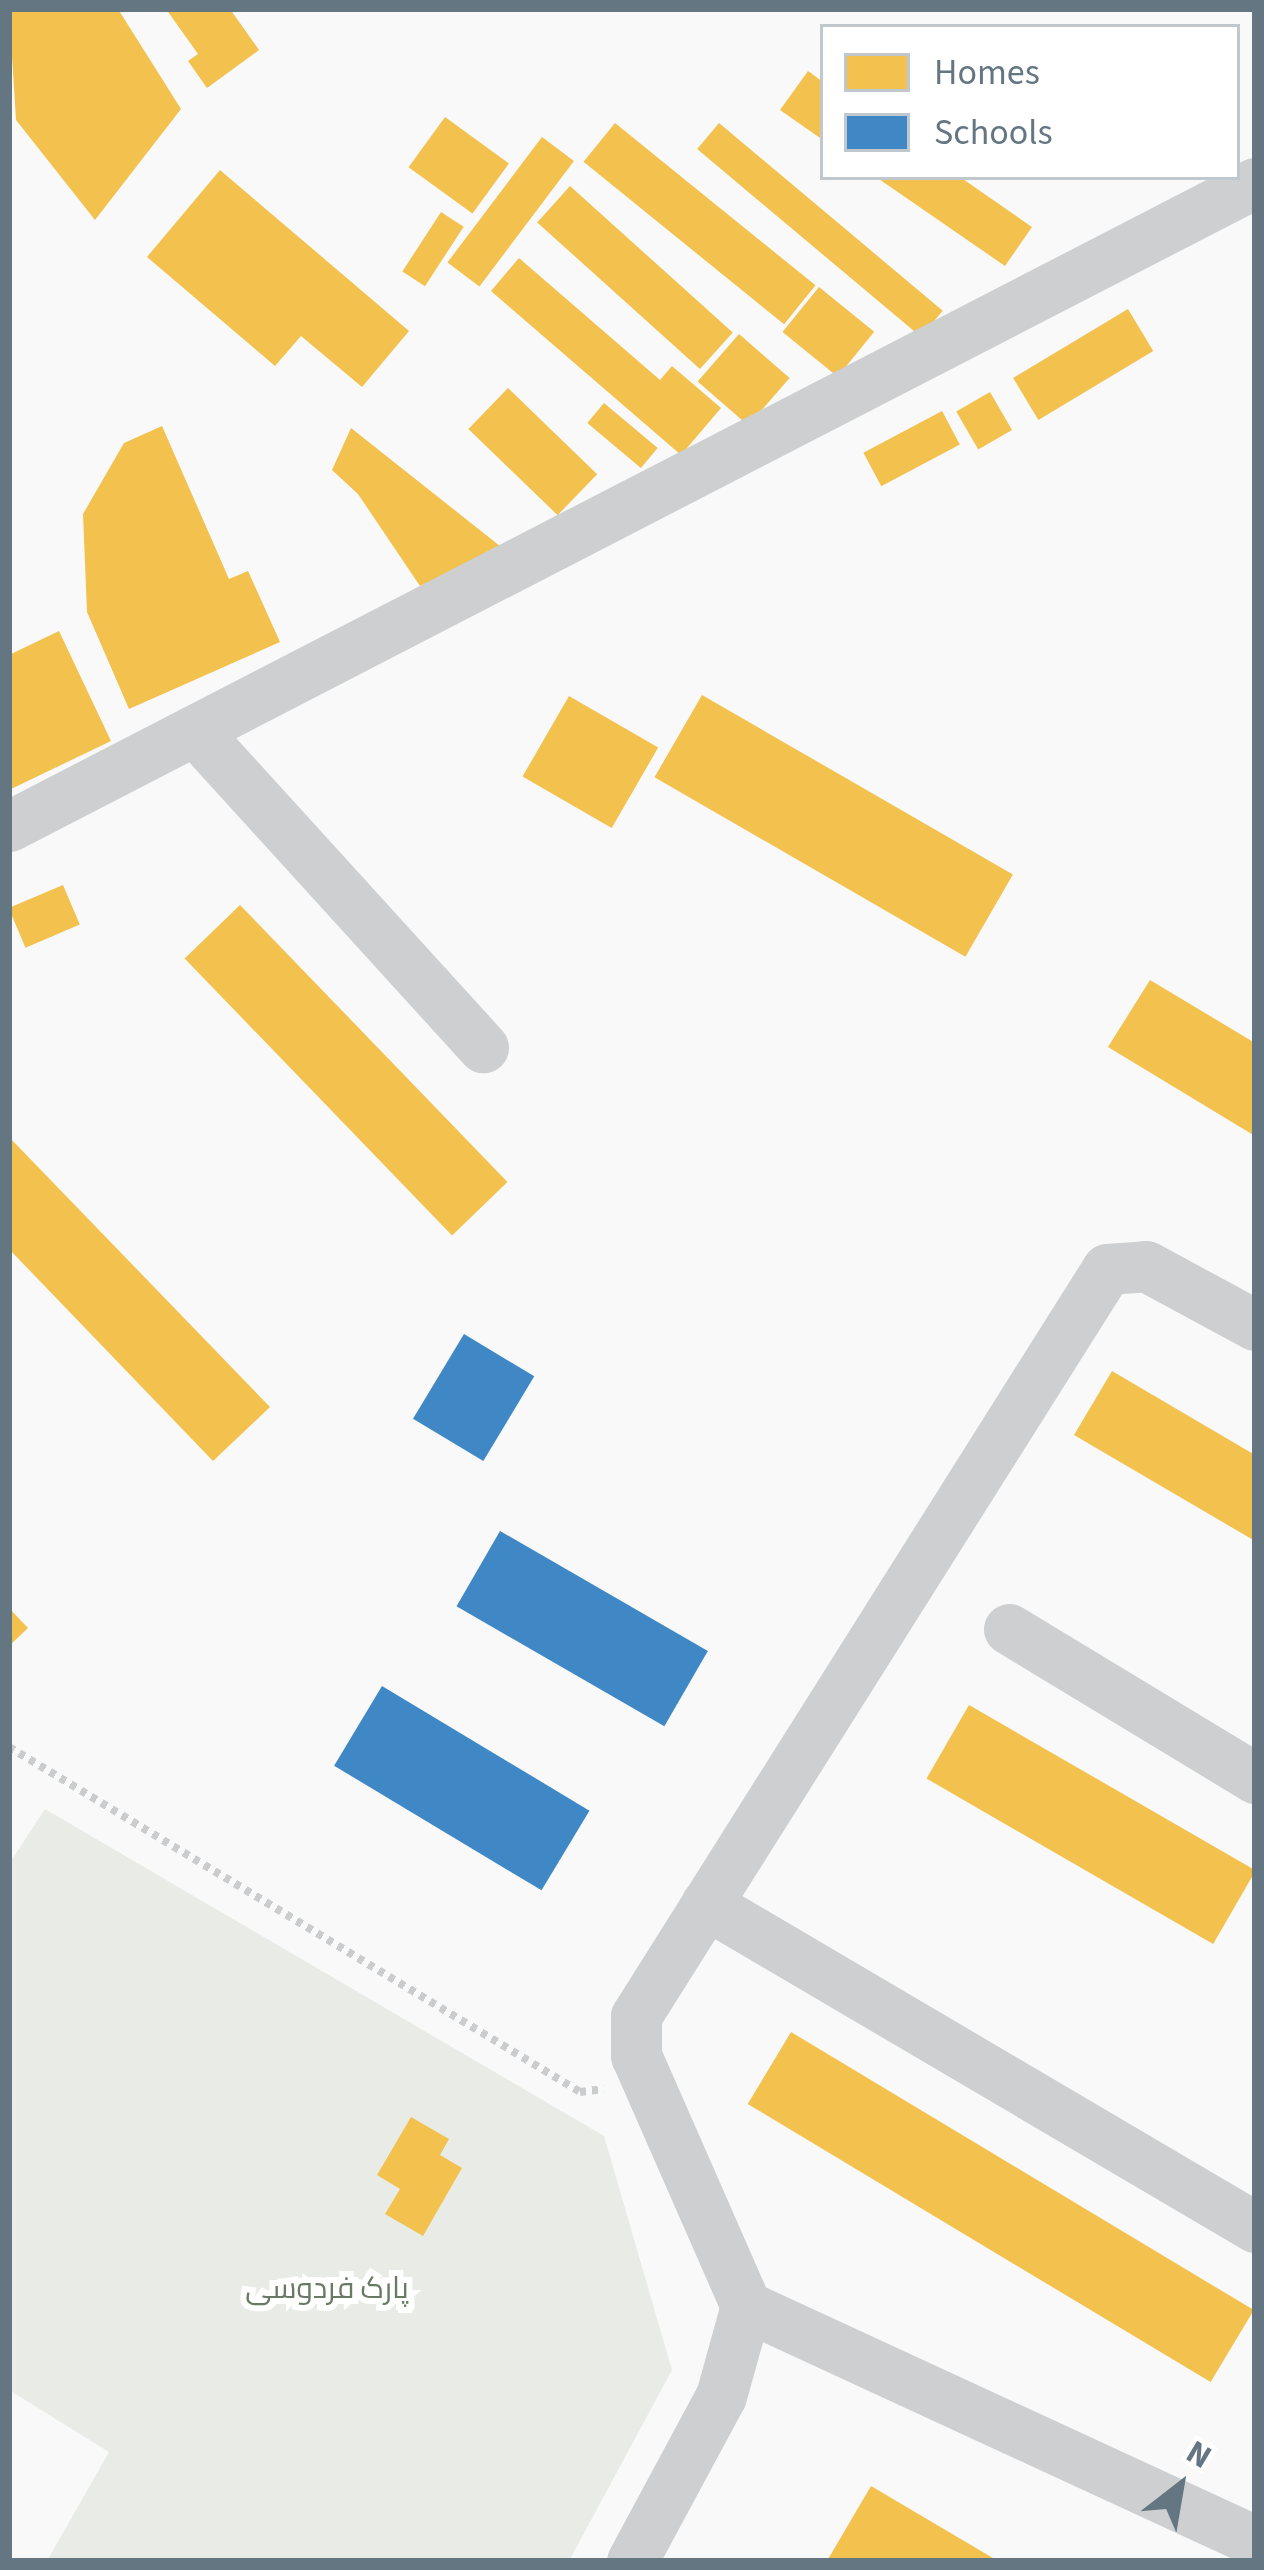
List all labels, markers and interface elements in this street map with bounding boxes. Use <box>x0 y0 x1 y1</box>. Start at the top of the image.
legend <box>820 24 1240 180</box>
text: Homes <box>934 47 1040 98</box>
text: Schools <box>934 107 1053 158</box>
park label: پارک فردوسی <box>245 2271 409 2307</box>
north arrow <box>1120 2426 1240 2546</box>
text: N <box>1177 2429 1220 2481</box>

